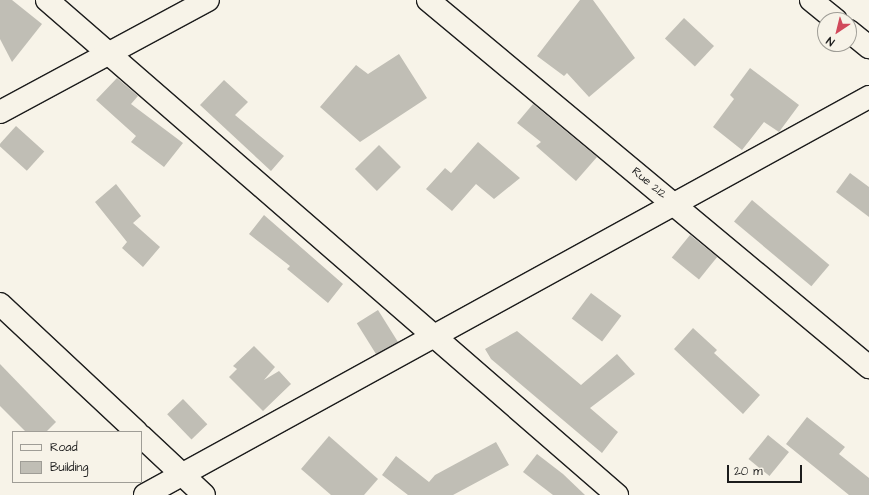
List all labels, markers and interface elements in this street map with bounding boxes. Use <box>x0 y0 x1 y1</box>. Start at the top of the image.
north arrow <box>817 12 857 52</box>
text: N <box>823 33 838 50</box>
street label: Rue 212 <box>629 164 669 202</box>
legend <box>12 431 142 483</box>
text: Road <box>50 439 78 456</box>
scale bar <box>729 457 804 483</box>
text: Building <box>50 459 88 476</box>
text: 20 m <box>734 463 763 480</box>

